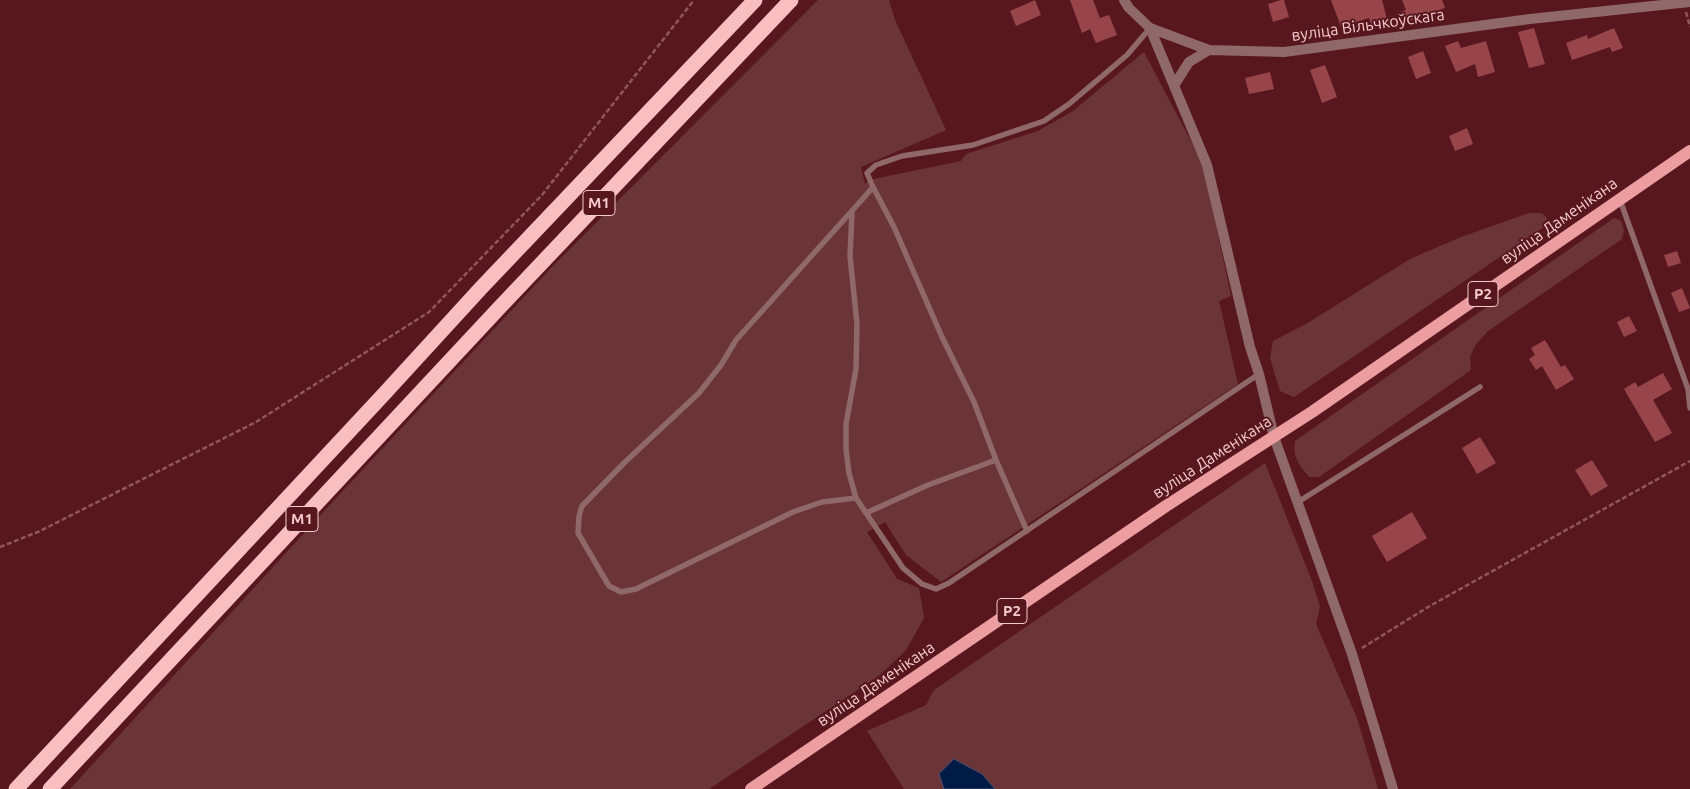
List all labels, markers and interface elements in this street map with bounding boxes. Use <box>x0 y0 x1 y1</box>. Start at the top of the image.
street label: вуліца Вільчкоўскага <box>1290 5 1446 45</box>
street label: вуліца Даменікана <box>1497 174 1621 268</box>
road number: М1 <box>583 190 615 216</box>
road number: Р2 <box>1468 282 1498 306</box>
street label: вуліца Даменікана <box>1149 411 1275 503</box>
road number: М1 <box>286 506 318 532</box>
road number: Р2 <box>997 598 1027 624</box>
street label: вуліца Даменікана <box>814 638 938 730</box>

